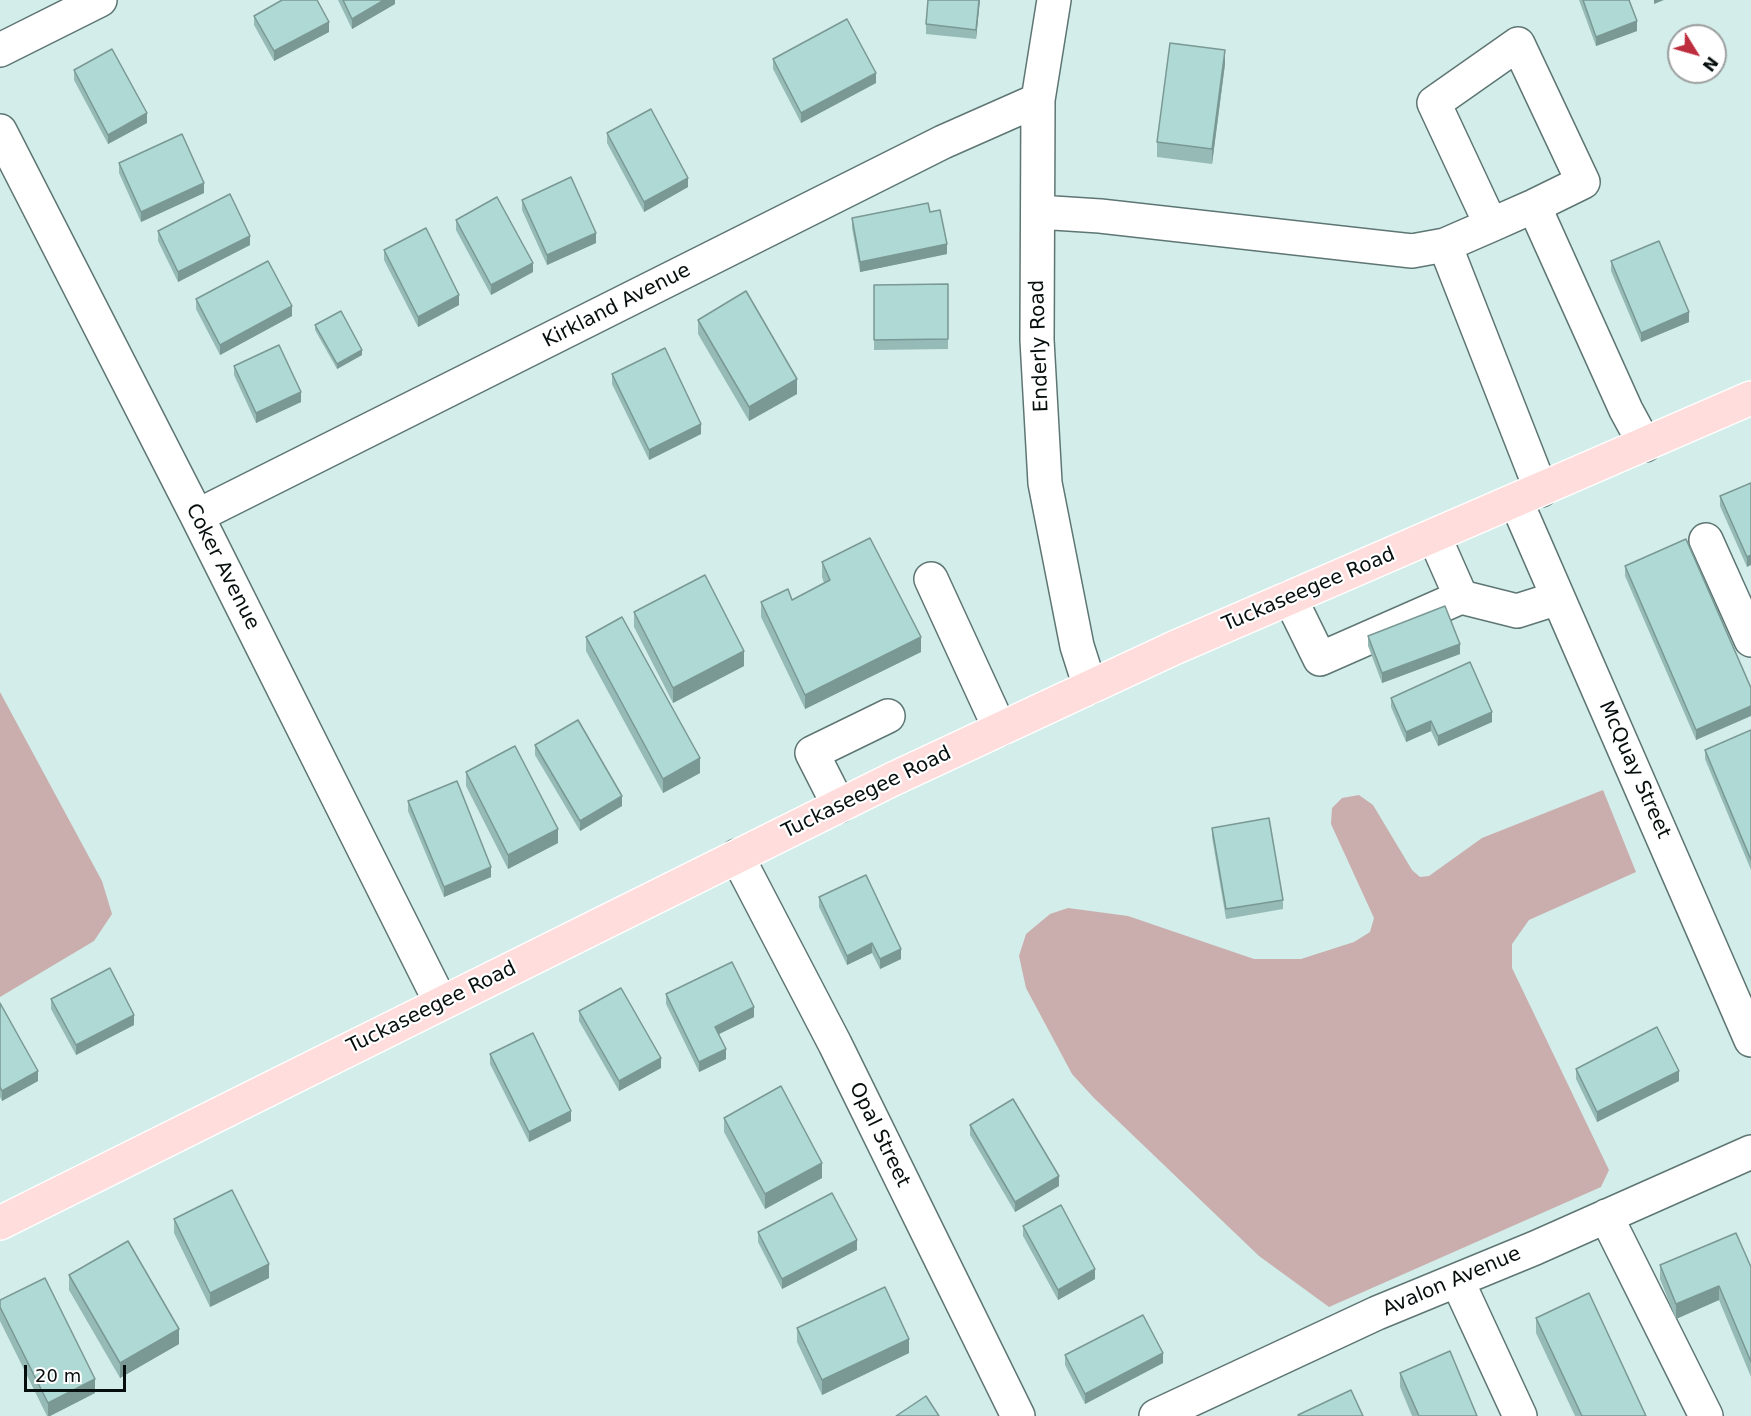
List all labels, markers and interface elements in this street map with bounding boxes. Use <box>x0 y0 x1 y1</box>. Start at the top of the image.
north arrow <box>1667 24 1727 84</box>
text: N <box>1699 53 1722 75</box>
street label: Kirkland Avenue <box>539 258 695 354</box>
street label: Enderly Road <box>1026 279 1054 413</box>
street label: Coker Avenue <box>180 500 264 634</box>
street label: Tuckaseegee Road <box>1219 543 1399 637</box>
street label: McQuay Street <box>1593 698 1675 842</box>
street label: Tuckaseegee Road <box>779 742 955 844</box>
street label: Tuckaseegee Road <box>344 957 520 1059</box>
street label: Opal Street <box>843 1079 915 1191</box>
street label: Avalon Avenue <box>1379 1242 1525 1322</box>
scale bar <box>27 1353 129 1391</box>
text: 20 m <box>35 1365 81 1386</box>

